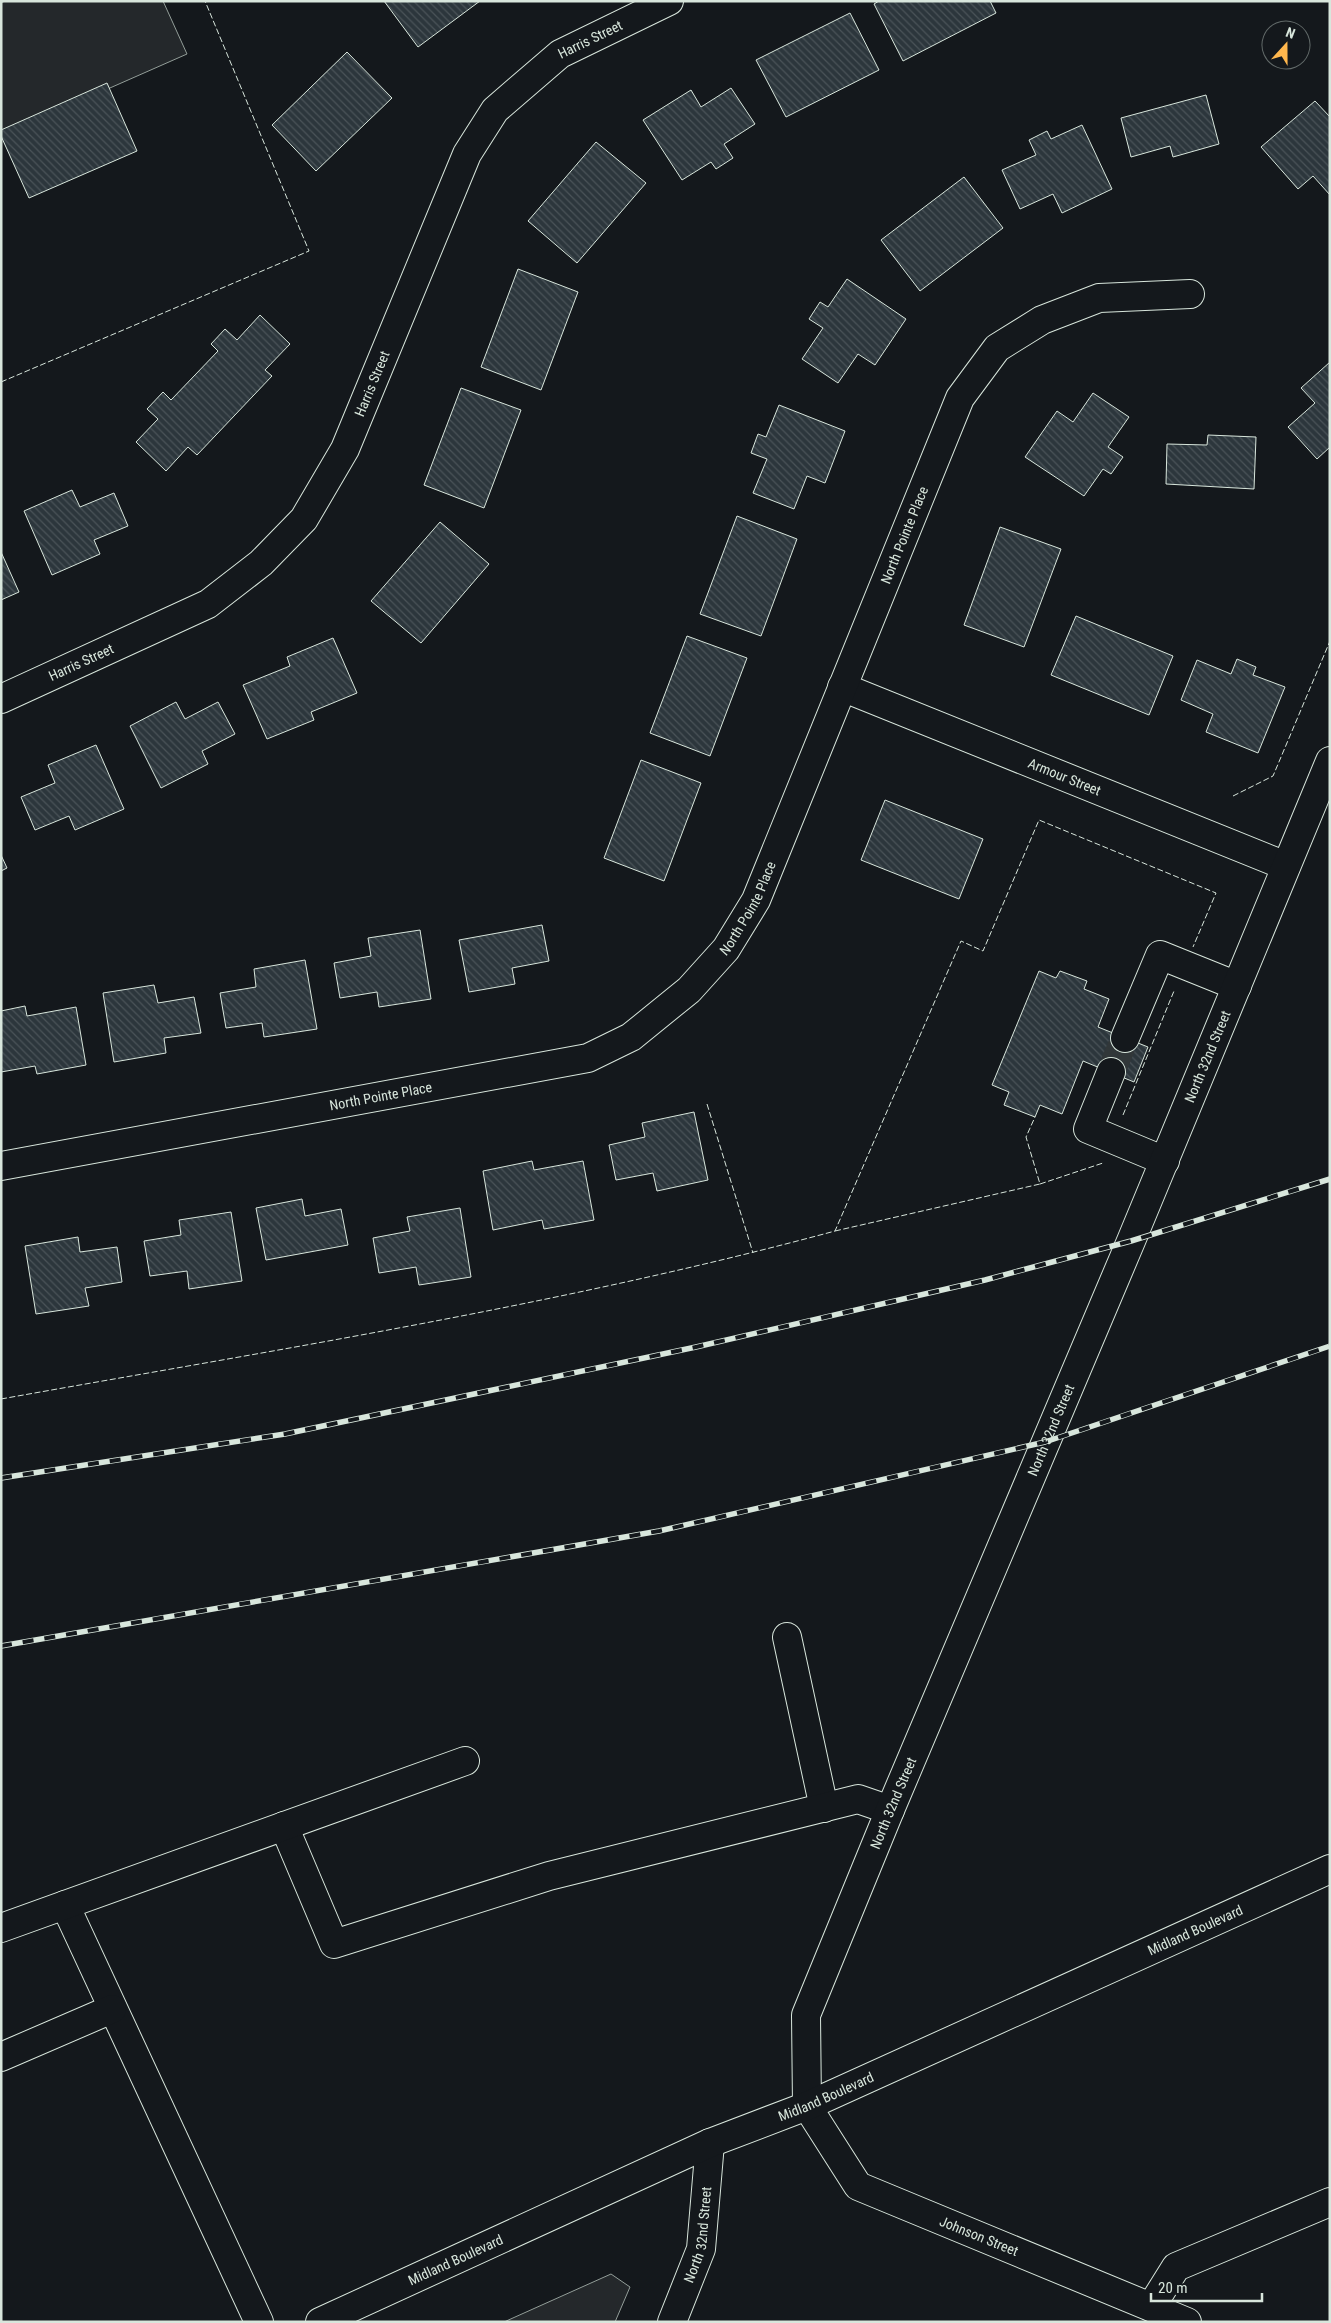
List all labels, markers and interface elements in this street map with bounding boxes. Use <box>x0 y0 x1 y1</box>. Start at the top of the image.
street label: Harris Street <box>555 17 625 62</box>
north arrow <box>1261 20 1311 70</box>
text: N <box>1284 24 1298 42</box>
street label: Harris Street <box>351 349 393 419</box>
street label: North Pointe Place <box>877 484 931 586</box>
street label: Harris Street <box>46 641 116 684</box>
street label: Armour Street <box>1026 755 1103 799</box>
street label: North Pointe Place <box>716 859 779 958</box>
street label: North 32nd Street <box>1181 1008 1234 1105</box>
street label: North Pointe Place <box>328 1079 434 1113</box>
street label: North 32nd Street <box>1024 1382 1077 1478</box>
street label: North 32nd Street <box>867 1755 919 1851</box>
street label: Midland Boulevard <box>1145 1902 1245 1959</box>
street label: Midland Boulevard <box>776 2069 876 2124</box>
street label: North 32nd Street <box>680 2186 714 2285</box>
street label: Johnson Street <box>937 2213 1021 2259</box>
street label: Midland Boulevard <box>405 2231 505 2288</box>
scale bar <box>1151 2270 1262 2302</box>
text: 20 m <box>1158 2279 1188 2297</box>

